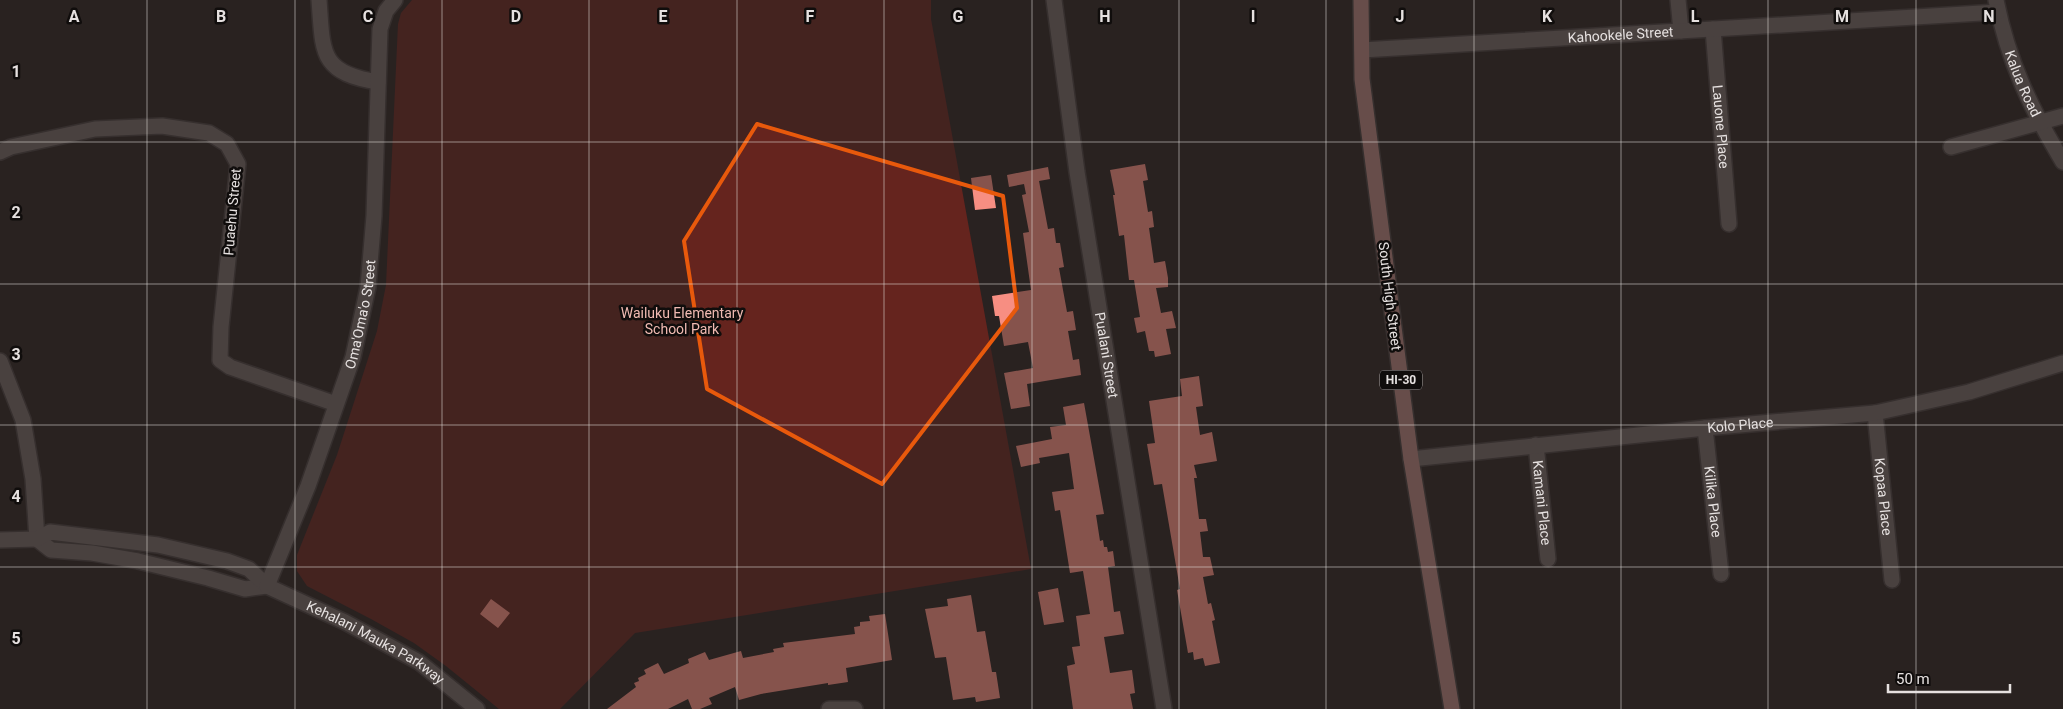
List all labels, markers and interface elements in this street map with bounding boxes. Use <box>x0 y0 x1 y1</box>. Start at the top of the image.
text: A <box>69 7 80 26</box>
text: B <box>216 7 226 26</box>
text: C <box>363 7 373 26</box>
text: D <box>511 7 521 26</box>
text: E <box>659 7 668 26</box>
text: F <box>806 7 815 26</box>
text: G <box>953 7 964 26</box>
text: H <box>1099 7 1111 26</box>
text: I <box>1251 7 1255 26</box>
text: J <box>1396 7 1404 26</box>
text: K <box>1542 7 1553 26</box>
text: L <box>1691 7 1700 26</box>
text: M <box>1835 7 1849 26</box>
text: N <box>1983 7 1995 26</box>
street label: Kahookele Street <box>1567 23 1674 46</box>
street label: Kalua Road <box>2002 48 2044 120</box>
text: 1 <box>11 62 21 81</box>
street label: Lauone Place <box>1710 84 1732 169</box>
street label: Puaehu Street <box>220 167 244 256</box>
text: 2 <box>11 203 21 222</box>
street label: South High Street <box>1375 241 1405 352</box>
street label: Oma'Oma'o Street <box>341 259 378 371</box>
park label: Wailuku Elementary School Park <box>621 305 744 337</box>
street label: Pualani Street <box>1092 311 1122 400</box>
text: 3 <box>11 345 21 364</box>
road number: HI-30 <box>1380 370 1422 390</box>
street label: Kolo Place <box>1707 414 1774 436</box>
street label: Kopaa Place <box>1872 457 1895 536</box>
street label: Kamani Place <box>1530 459 1555 546</box>
street label: Kilika Place <box>1701 465 1725 538</box>
text: 4 <box>11 487 21 506</box>
street label: Kehalani Mauka Parkway <box>304 597 448 688</box>
text: 5 <box>11 629 21 648</box>
scale bar <box>1888 662 2010 694</box>
text: 50 m <box>1896 670 1930 688</box>

